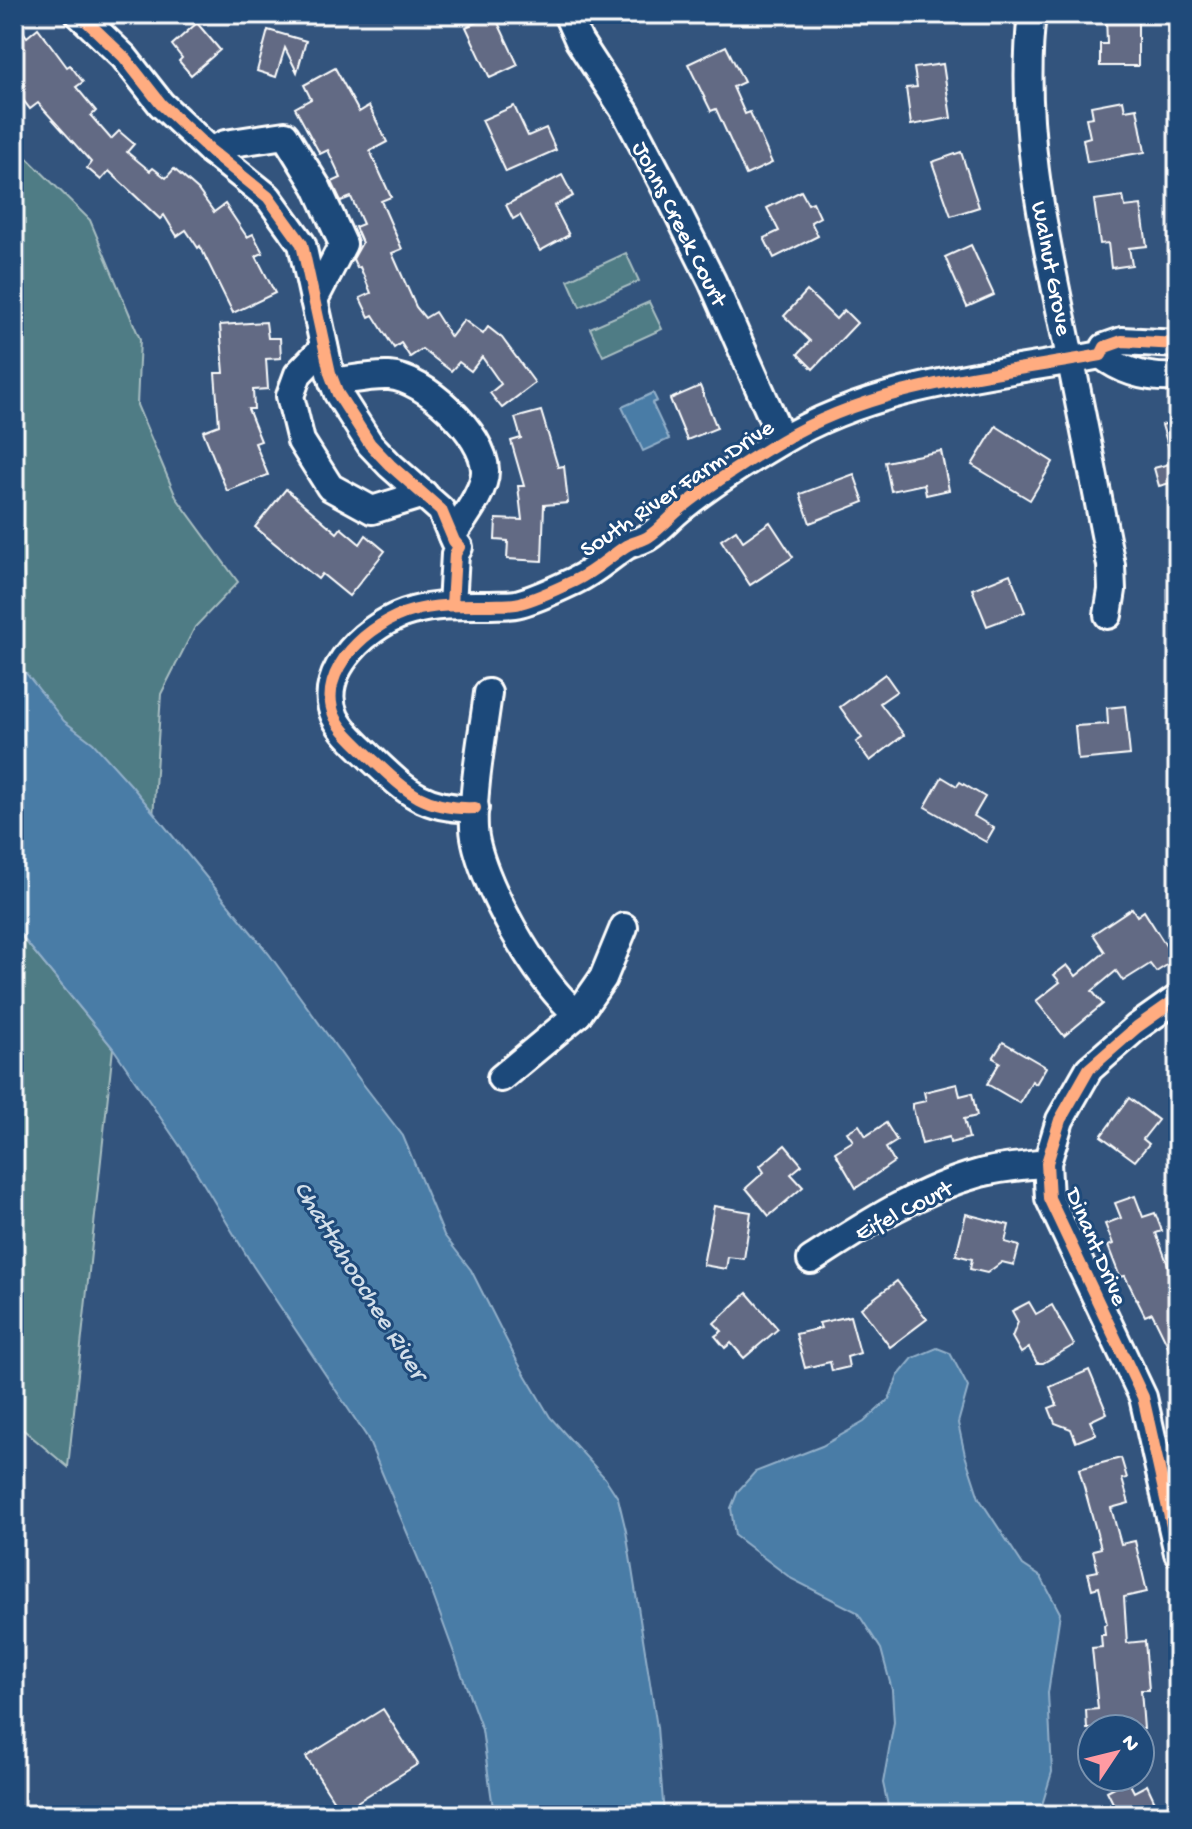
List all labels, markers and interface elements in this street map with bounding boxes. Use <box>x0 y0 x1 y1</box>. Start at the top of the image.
street label: Johns Creek Court <box>624 137 733 314</box>
street label: Walnut Grove <box>1022 199 1077 339</box>
street label: South River Farm Drive <box>576 414 781 565</box>
street label: Eifel Court <box>851 1174 960 1249</box>
water label: Chattahoochee River <box>285 1176 434 1390</box>
street label: Dinant Drive <box>1056 1182 1133 1311</box>
north arrow <box>1076 1713 1156 1793</box>
text: N <box>1114 1730 1144 1757</box>

